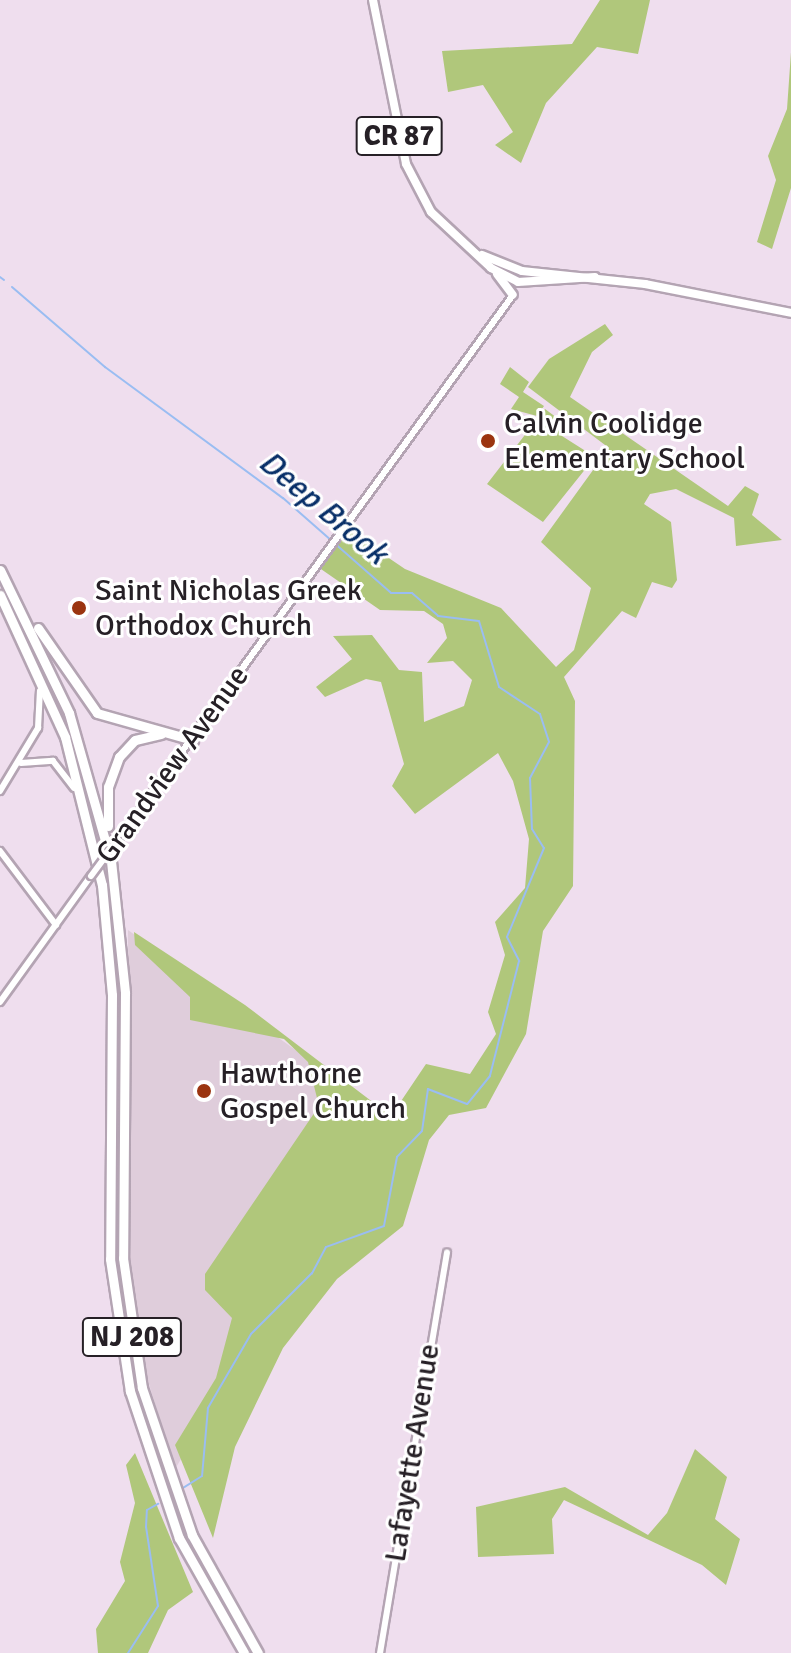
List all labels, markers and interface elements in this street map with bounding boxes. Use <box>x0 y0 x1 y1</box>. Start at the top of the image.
road number: CR 87 <box>355 112 443 160</box>
place label: Calvin Coolidge Elementary School <box>504 406 745 476</box>
marker: Calvin Coolidge Elementary School <box>479 432 497 450</box>
water label: Deep Brook <box>251 443 395 573</box>
place label: Saint Nicholas Greek Orthodox Church <box>95 573 362 644</box>
marker: Saint Nicholas Greek Orthodox Church <box>70 599 88 617</box>
street label: Grandview Avenue <box>89 659 257 871</box>
place label: Hawthorne Gospel Church <box>220 1056 406 1126</box>
marker: Hawthorne Gospel Church <box>195 1082 213 1100</box>
road number: NJ 208 <box>80 1313 184 1361</box>
street label: Lafayette Avenue <box>378 1341 448 1565</box>

